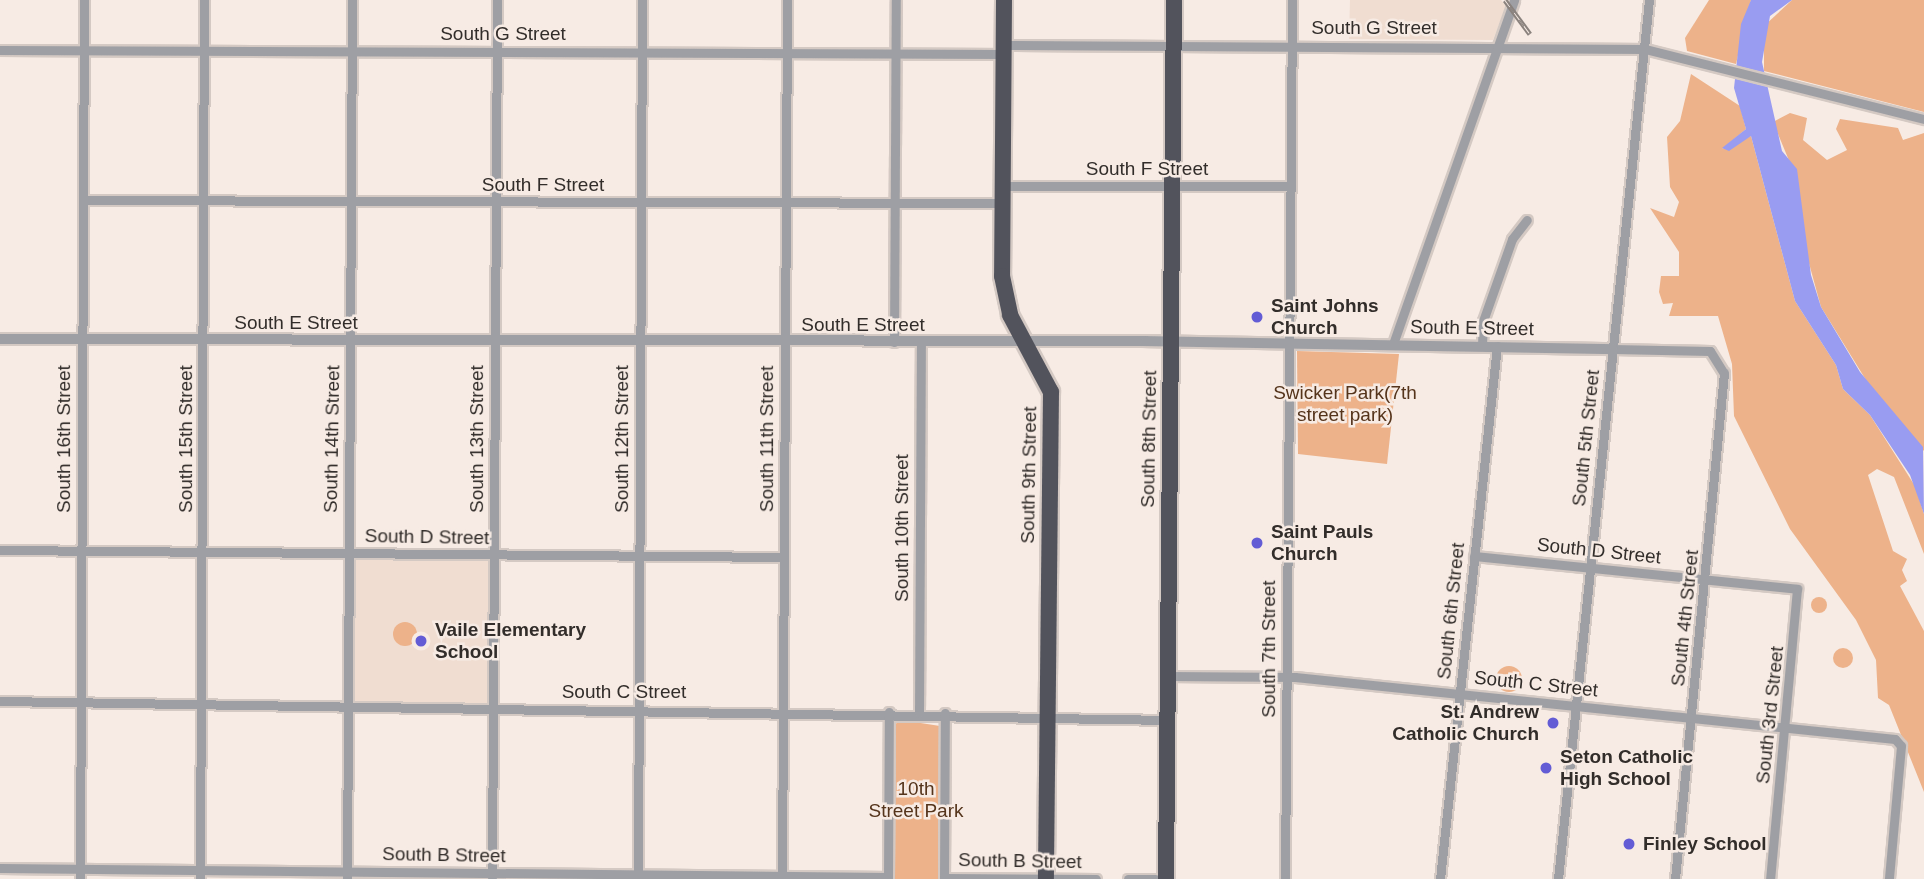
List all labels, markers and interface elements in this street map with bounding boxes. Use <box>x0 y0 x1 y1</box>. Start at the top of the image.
street label: South G Street <box>1311 17 1437 39</box>
street label: South G Street <box>440 23 566 45</box>
street label: South F Street <box>1086 158 1208 180</box>
street label: South F Street <box>482 174 604 196</box>
place label: Saint Johns Church <box>1271 295 1379 339</box>
marker: Saint Johns Church <box>1249 309 1265 325</box>
street label: South E Street <box>234 312 358 334</box>
street label: South E Street <box>801 314 925 336</box>
street label: South E Street <box>1410 316 1534 340</box>
street label: South 16th Street <box>53 365 75 513</box>
street label: South 15th Street <box>175 365 197 513</box>
street label: South 14th Street <box>319 365 345 513</box>
street label: South 13th Street <box>466 365 488 513</box>
street label: South 12th Street <box>611 365 633 513</box>
street label: South 11th Street <box>756 366 778 512</box>
street label: South 5th Street <box>1567 369 1605 507</box>
street label: South 8th Street <box>1136 370 1162 508</box>
park label: Swicker Park(7th street park) <box>1273 382 1417 426</box>
street label: South 9th Street <box>1016 406 1042 544</box>
street label: South 10th Street <box>891 454 913 602</box>
place label: Saint Pauls Church <box>1271 521 1373 565</box>
street label: South D Street <box>364 525 490 549</box>
street label: South D Street <box>1536 533 1662 569</box>
marker: Saint Pauls Church <box>1249 535 1265 551</box>
street label: South 6th Street <box>1432 542 1470 680</box>
street label: South 4th Street <box>1666 549 1704 687</box>
street label: South 7th Street <box>1258 580 1280 718</box>
place label: Vaile Elementary School <box>435 619 586 663</box>
marker: Vaile Elementary School <box>413 633 429 649</box>
street label: South 3rd Street <box>1751 645 1789 785</box>
street label: South C Street <box>1473 666 1599 702</box>
street label: South C Street <box>562 681 686 703</box>
place label: St. Andrew Catholic Church <box>1392 701 1539 745</box>
marker: St. Andrew Catholic Church <box>1545 715 1561 731</box>
place label: Seton Catholic High School <box>1560 746 1693 790</box>
marker: Seton Catholic High School <box>1538 760 1554 776</box>
park label: 10th Street Park <box>868 778 964 822</box>
place label: Finley School <box>1643 833 1767 855</box>
marker: Finley School <box>1621 836 1637 852</box>
street label: South B Street <box>382 843 506 867</box>
street label: South B Street <box>958 849 1082 873</box>

